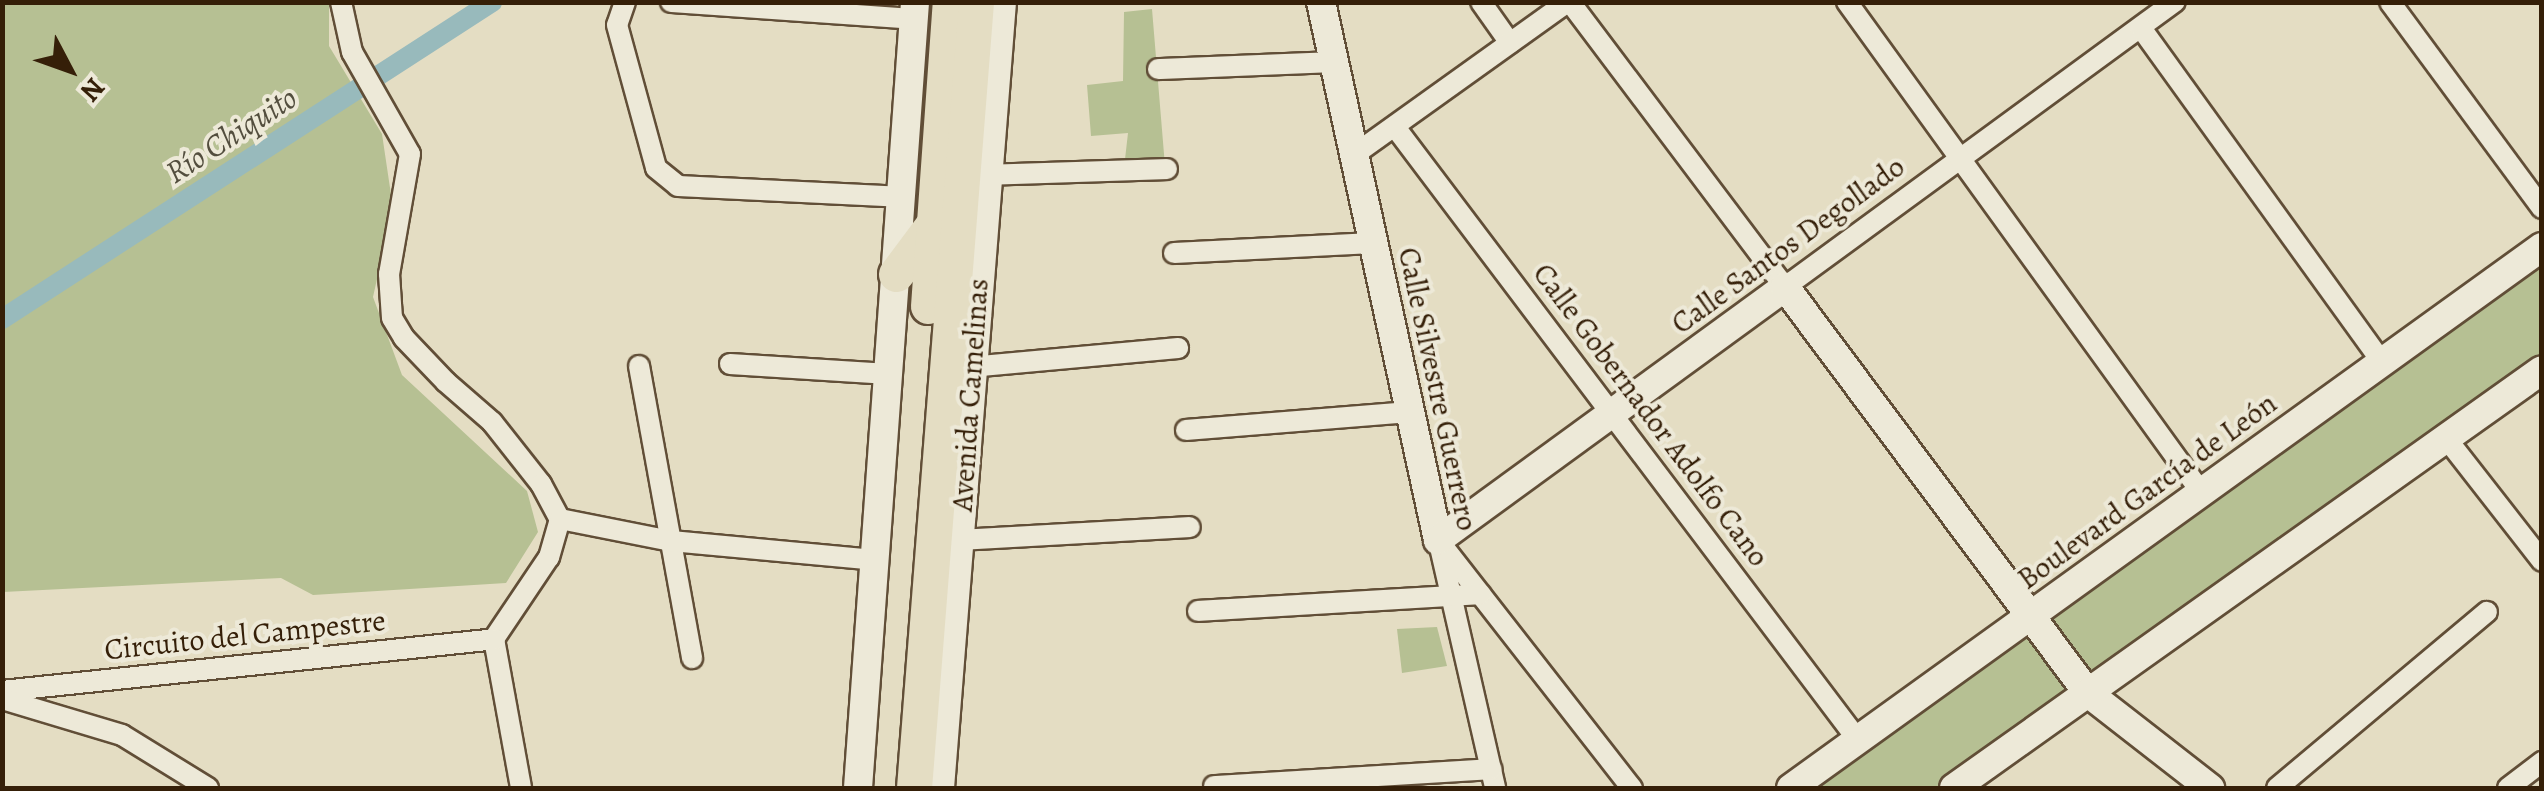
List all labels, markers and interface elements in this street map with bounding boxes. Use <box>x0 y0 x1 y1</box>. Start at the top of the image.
north arrow <box>20 20 120 120</box>
text: N <box>72 70 114 110</box>
water label: Río Chiquito <box>158 78 304 192</box>
street label: Calle Santos Degollado <box>1664 148 1912 342</box>
street label: Calle Silvestre Guerrero <box>1390 244 1486 534</box>
street label: Calle Gobernador Adolfo Cano <box>1525 256 1777 574</box>
street label: Avenida Camelinas <box>944 277 996 513</box>
street label: Boulevard García de León <box>2011 385 2283 597</box>
street label: Circuito del Campestre <box>103 602 387 668</box>

